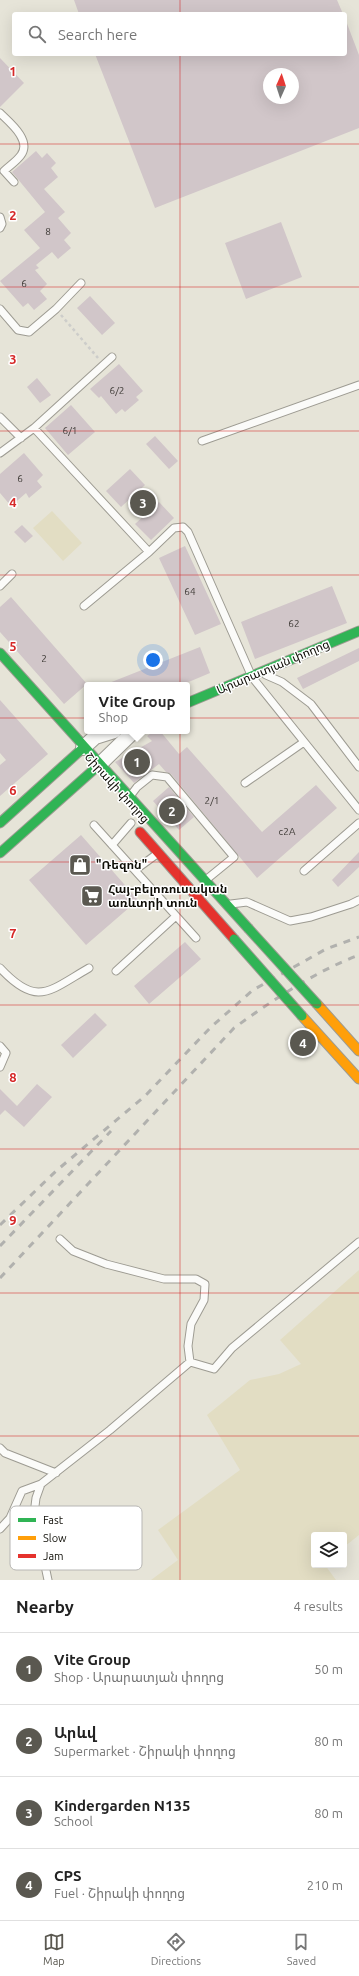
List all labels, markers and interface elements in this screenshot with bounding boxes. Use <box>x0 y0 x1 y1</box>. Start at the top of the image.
search box <box>12 12 347 56</box>
icon: search <box>26 23 48 45</box>
text: Search here <box>58 26 137 43</box>
text: 1 <box>9 64 17 78</box>
north arrow <box>263 68 299 104</box>
text: 2 <box>9 208 17 222</box>
house number: 8 <box>45 226 51 237</box>
house number: 6 <box>21 278 27 289</box>
text: 3 <box>9 352 17 366</box>
house number: 6/2 <box>110 385 124 396</box>
house number: 6/1 <box>63 425 77 436</box>
house number: 6 <box>17 473 23 484</box>
pin: 3 <box>130 488 156 518</box>
text: 4 <box>9 495 17 509</box>
house number: 64 <box>184 586 196 597</box>
house number: 62 <box>288 618 300 629</box>
street label: Արարատյան փողոց <box>214 637 332 697</box>
text: 5 <box>9 639 17 653</box>
your location <box>143 650 163 670</box>
house number: 2 <box>41 653 47 664</box>
popup <box>84 682 190 734</box>
text: Vite Group <box>99 693 175 710</box>
text: Shop <box>99 710 128 724</box>
pin: 1 <box>124 747 150 777</box>
street label: Շիրակի փողոց <box>82 750 152 826</box>
text: 6 <box>9 783 17 797</box>
house number: 2/1 <box>205 795 219 806</box>
pin: 2 <box>159 796 185 826</box>
house number: c2А <box>279 826 296 837</box>
shop icon: "Ռեզոն" <box>67 852 93 878</box>
place label: "Ռեզոն" <box>96 858 147 872</box>
place label: Հայ-բելոռուսական առևտրի տուն <box>108 882 227 910</box>
supermarket icon: Հայ-բելոռուսական առևտրի տուն <box>79 883 105 909</box>
text: 7 <box>9 926 17 940</box>
pin: 4 <box>290 1028 316 1058</box>
text: 8 <box>9 1070 17 1084</box>
text: 9 <box>9 1213 17 1227</box>
legend <box>10 1506 142 1570</box>
text: Fast <box>43 1514 64 1526</box>
text: Slow <box>43 1532 67 1544</box>
map controls <box>311 1532 347 1568</box>
button: layers <box>311 1532 347 1568</box>
text: Jam <box>43 1550 64 1562</box>
text: Nearby <box>16 1597 74 1616</box>
text: 4 results <box>293 1599 343 1613</box>
text: Vite Group <box>54 1651 131 1668</box>
text: 1 <box>25 1662 33 1676</box>
text: 50 m <box>314 1662 343 1676</box>
text: Shop · Արարատյան փողոց <box>54 1670 224 1684</box>
text: Արևվ <box>54 1724 97 1741</box>
text: 2 <box>25 1734 33 1748</box>
text: 80 m <box>314 1734 343 1748</box>
text: Supermarket · Շիրակի փողոց <box>54 1744 236 1758</box>
text: Kindergarden N135 <box>54 1797 190 1814</box>
text: 3 <box>25 1806 33 1820</box>
text: 80 m <box>314 1806 343 1820</box>
text: School <box>54 1814 93 1828</box>
text: CPS <box>54 1867 82 1884</box>
text: 4 <box>25 1878 33 1892</box>
text: 210 m <box>307 1878 343 1892</box>
text: Fuel · Շիրակի փողոց <box>54 1886 185 1900</box>
tab: Map <box>43 1931 65 1967</box>
tab: Directions <box>151 1931 201 1967</box>
tab: Saved <box>287 1931 316 1967</box>

